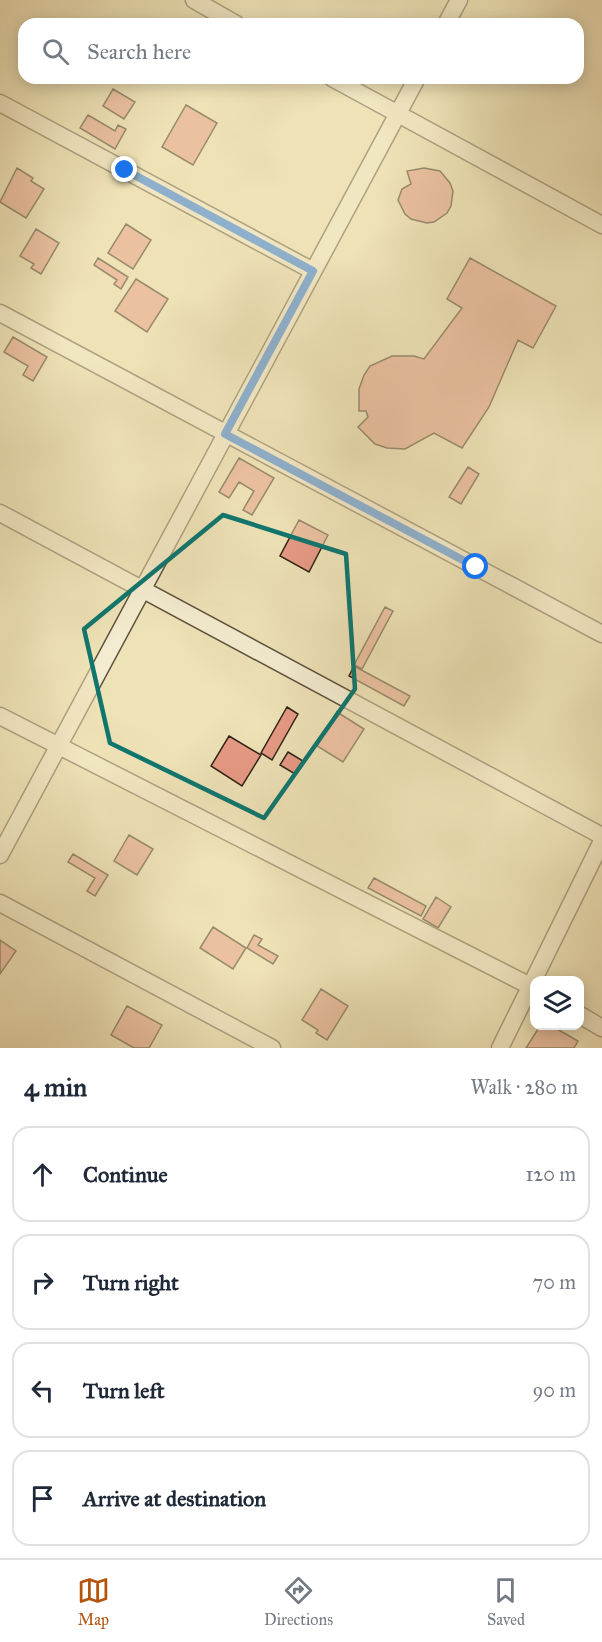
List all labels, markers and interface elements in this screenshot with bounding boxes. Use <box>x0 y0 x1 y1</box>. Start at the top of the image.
search box <box>18 18 584 84</box>
icon: search <box>39 35 72 68</box>
text: Search here <box>87 38 191 65</box>
route end <box>111 156 137 182</box>
route start <box>462 553 488 579</box>
map controls <box>530 976 584 1030</box>
button: layers <box>530 976 584 1030</box>
text: 4 min <box>24 1071 87 1103</box>
text: Walk · 280 m <box>471 1075 578 1099</box>
icon: ahead <box>26 1158 59 1191</box>
text: Continue <box>83 1161 168 1188</box>
text: 120 m <box>525 1162 576 1186</box>
icon: right <box>26 1266 59 1299</box>
text: Turn right <box>83 1269 179 1296</box>
text: 70 m <box>533 1270 576 1294</box>
icon: left <box>26 1374 59 1407</box>
text: Turn left <box>83 1377 165 1404</box>
text: 90 m <box>533 1378 576 1402</box>
icon: arrive <box>26 1482 59 1515</box>
text: Arrive at destination <box>83 1485 266 1512</box>
tab: Map <box>77 1574 110 1629</box>
tab: Directions <box>264 1574 333 1629</box>
tab: Saved <box>487 1574 525 1629</box>

